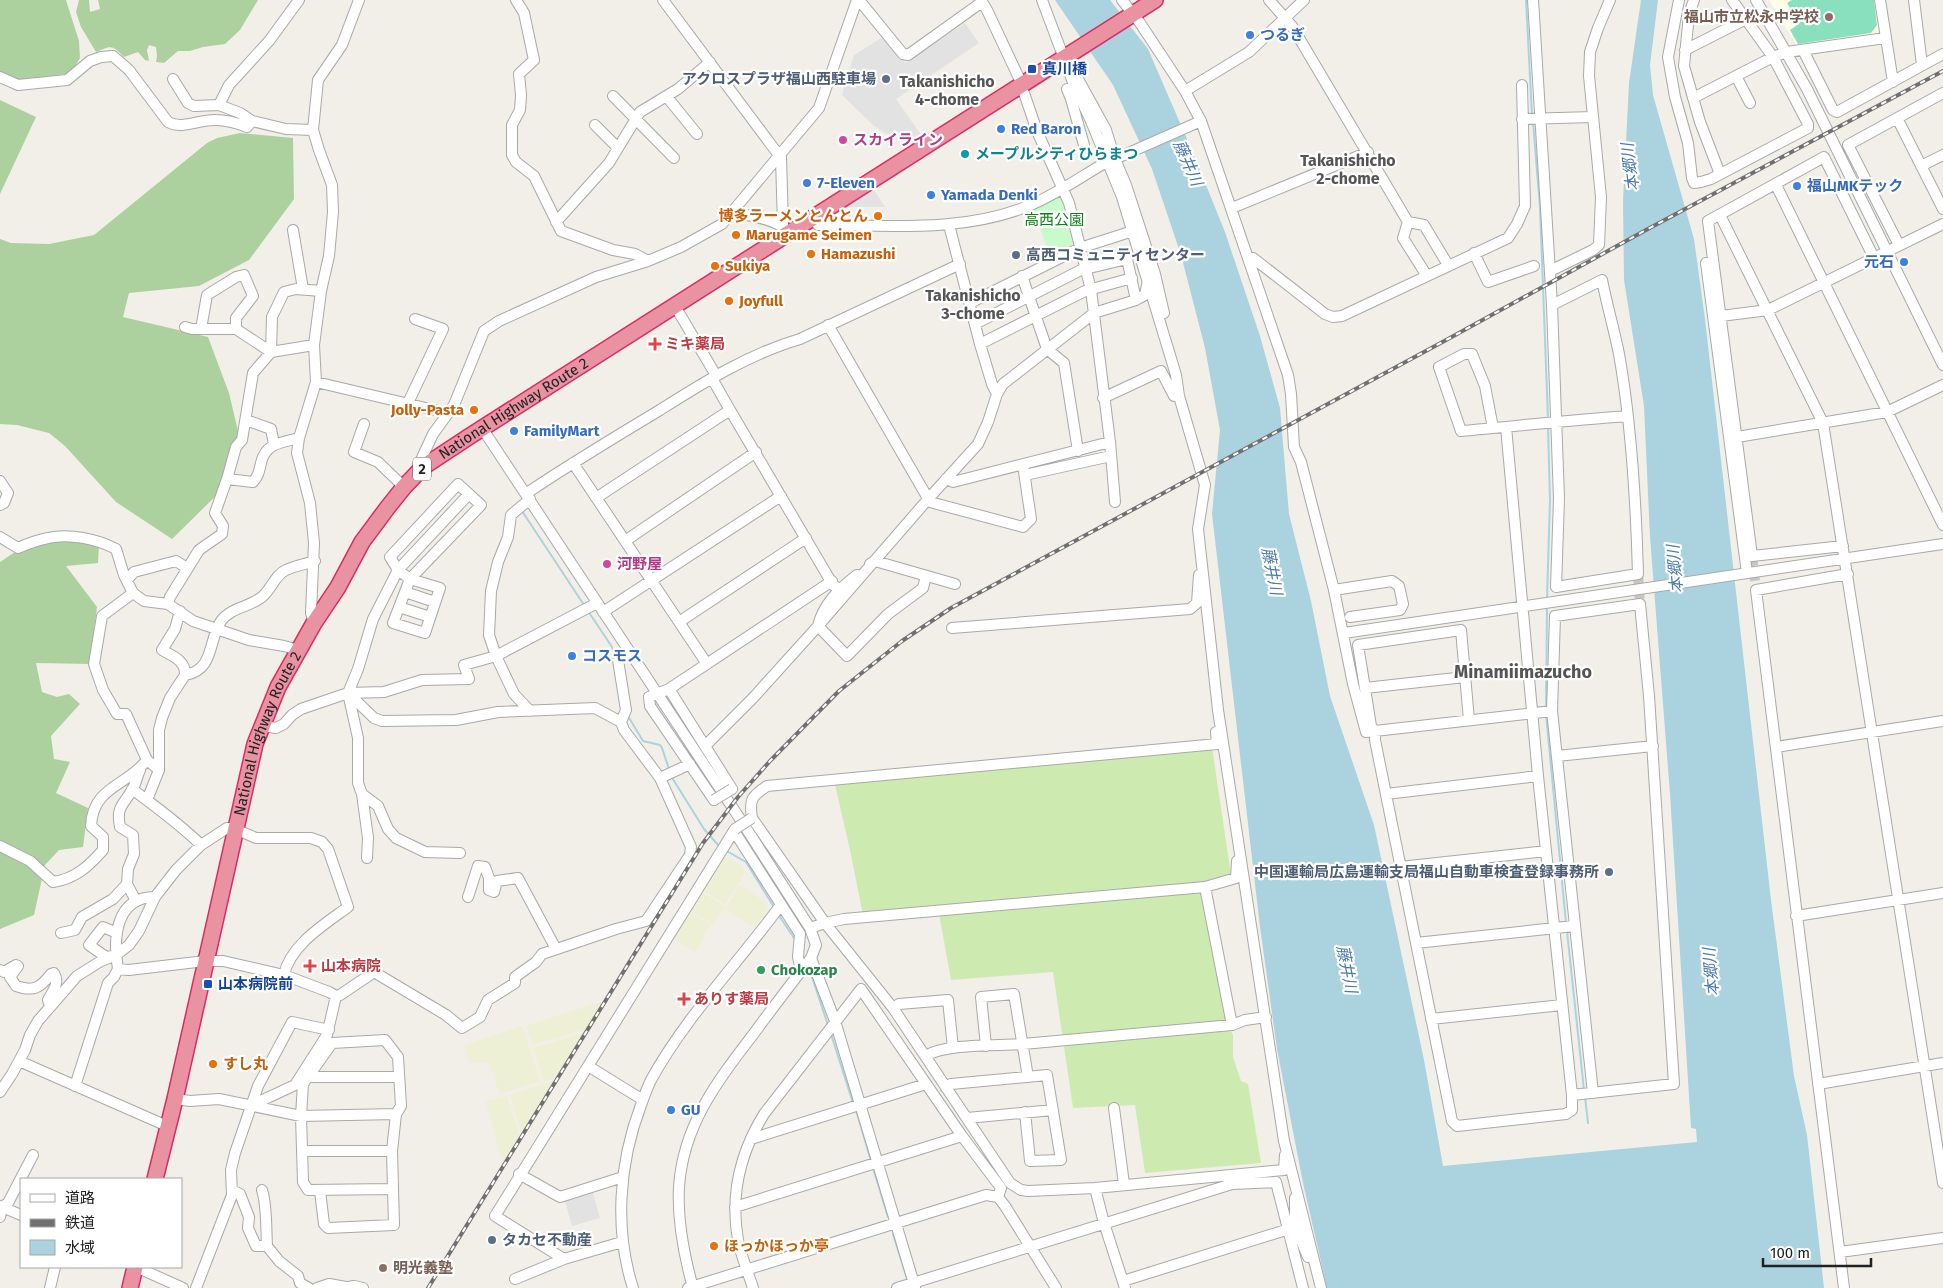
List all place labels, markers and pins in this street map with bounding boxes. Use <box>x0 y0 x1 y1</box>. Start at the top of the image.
place label: 福山市立松永中学校 <box>1683 8 1819 26</box>
marker: 福山市立松永中学校 <box>1823 11 1835 23</box>
place label: つるぎ <box>1260 26 1305 44</box>
marker: つるぎ <box>1244 29 1256 41</box>
place label: 真川橋 <box>1042 60 1088 78</box>
marker: 真川橋 <box>1026 63 1038 75</box>
place label: アクロスプラザ福山西駐車場 <box>682 70 876 88</box>
marker: アクロスプラザ福山西駐車場 <box>880 73 892 85</box>
place label: Red Baron <box>1011 120 1081 138</box>
marker: Red Baron <box>995 123 1007 135</box>
place label: スカイライン <box>853 131 943 149</box>
marker: スカイライン <box>837 134 849 146</box>
place label: メープルシティひらまつ <box>975 145 1138 163</box>
marker: メープルシティひらまつ <box>959 148 971 160</box>
place label: 7-Eleven <box>817 174 875 192</box>
marker: 7-Eleven <box>801 177 813 189</box>
place label: 福山MKテック <box>1806 177 1903 195</box>
marker: 福山MKテック <box>1791 180 1803 192</box>
place label: Yamada Denki <box>940 186 1038 204</box>
marker: Yamada Denki <box>925 189 937 201</box>
place label: 博多ラーメンとんとん <box>719 207 868 225</box>
marker: 博多ラーメンとんとん <box>872 210 884 222</box>
place label: Marugame Seimen <box>746 226 872 244</box>
marker: Marugame Seimen <box>730 229 742 241</box>
place label: Hamazushi <box>821 245 896 263</box>
place label: 高西コミュニティセンター <box>1026 246 1205 264</box>
marker: Hamazushi <box>805 248 817 260</box>
marker: 高西コミュニティセンター <box>1010 249 1022 261</box>
place label: 元石 <box>1864 253 1894 271</box>
marker: 元石 <box>1898 256 1910 268</box>
place label: Sukiya <box>725 257 770 275</box>
marker: Sukiya <box>709 260 721 272</box>
place label: Joyfull <box>738 292 784 310</box>
marker: Joyfull <box>723 295 735 307</box>
place label: ミキ薬局 <box>665 335 725 353</box>
marker: ミキ薬局 <box>649 338 661 350</box>
place label: Jolly-Pasta <box>390 401 464 419</box>
marker: Jolly-Pasta <box>468 404 480 416</box>
place label: FamilyMart <box>524 422 600 440</box>
marker: FamilyMart <box>508 425 520 437</box>
place label: 河野屋 <box>617 555 662 573</box>
marker: 河野屋 <box>601 558 613 570</box>
place label: コスモス <box>582 647 642 665</box>
marker: コスモス <box>566 650 578 662</box>
place label: 中国運輸局広島運輸支局福山自動車検査登録事務所 <box>1254 863 1599 881</box>
marker: 中国運輸局広島運輸支局福山自動車検査登録事務所 <box>1603 866 1615 878</box>
place label: 山本病院 <box>321 957 381 975</box>
marker: 山本病院 <box>303 959 317 973</box>
place label: Chokozap <box>771 961 837 979</box>
marker: Chokozap <box>755 964 767 976</box>
place label: 山本病院前 <box>218 975 293 993</box>
marker: 山本病院前 <box>202 978 214 990</box>
place label: ありす薬局 <box>694 990 769 1008</box>
marker: ありす薬局 <box>678 993 690 1005</box>
place label: すし丸 <box>223 1055 268 1073</box>
marker: すし丸 <box>207 1058 219 1070</box>
place label: GU <box>681 1101 700 1119</box>
marker: GU <box>665 1104 677 1116</box>
place label: タカセ不動産 <box>502 1231 592 1249</box>
marker: タカセ不動産 <box>486 1234 498 1246</box>
place label: ほっかほっか亭 <box>724 1237 829 1255</box>
marker: ほっかほっか亭 <box>708 1240 720 1252</box>
place label: 明光義塾 <box>393 1259 453 1277</box>
marker: 明光義塾 <box>377 1262 389 1274</box>

